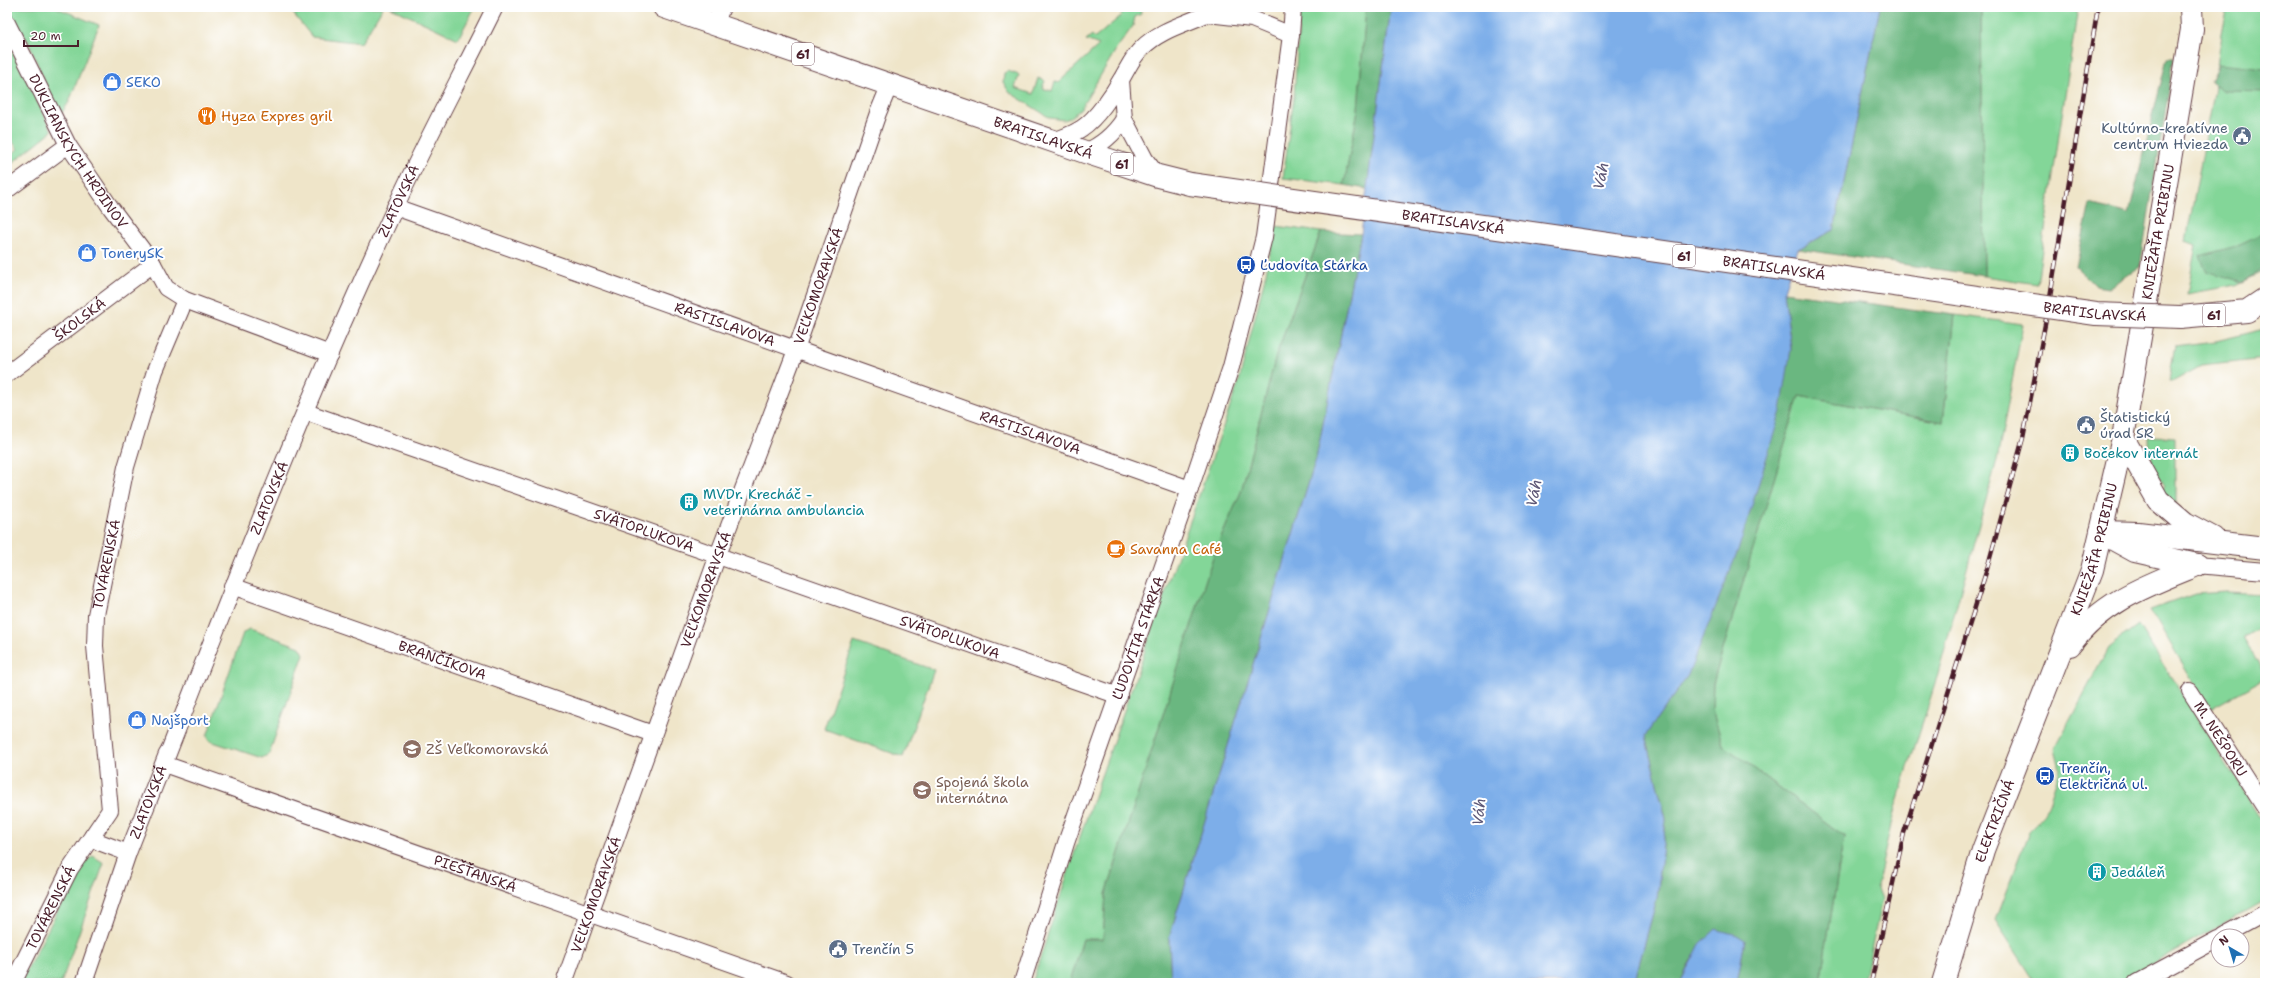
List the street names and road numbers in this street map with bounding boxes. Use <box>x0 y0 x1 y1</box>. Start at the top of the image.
road number: 61 <box>792 43 814 65</box>
street label: DUKLIANSKYCH HRDINOV <box>25 71 132 232</box>
street label: BRATISLAVSKÁ <box>991 112 1095 163</box>
road number: 61 <box>1111 153 1133 175</box>
street label: ZLATOVSKÁ <box>374 162 423 240</box>
street label: KNIEŽAŤA PRIBINU <box>2137 163 2178 301</box>
street label: BRATISLAVSKÁ <box>1401 206 1506 238</box>
street label: VEĽKOMORAVSKÁ <box>790 225 847 347</box>
road number: 61 <box>1673 245 1695 267</box>
street label: BRATISLAVSKÁ <box>1721 252 1827 284</box>
street label: ŠKOLSKÁ <box>50 294 109 345</box>
street label: RASTISLAVOVA <box>672 298 778 350</box>
street label: BRATISLAVSKÁ <box>2042 298 2147 325</box>
road number: 61 <box>2203 304 2225 326</box>
street label: RASTISLAVOVA <box>977 406 1083 458</box>
street label: ZLATOVSKÁ <box>246 459 292 537</box>
street label: KNIEŽAŤA PRIBINU <box>2066 481 2121 618</box>
street label: SVÄTOPLUKOVA <box>592 504 696 556</box>
street label: TOVÁRENSKÁ <box>88 518 124 611</box>
street label: VEĽKOMORAVSKÁ <box>676 529 735 650</box>
street label: ĽUDOVÍTA STÁRKA <box>1108 574 1168 702</box>
street label: SVÄTOPLUKOVA <box>897 611 1002 663</box>
street label: BRANČÍKOVA <box>396 636 489 684</box>
street label: M. NEŠPORU <box>2190 698 2251 780</box>
street label: ZLATOVSKÁ <box>125 763 171 842</box>
street label: ELEKTRIČNÁ <box>1971 777 2019 865</box>
street label: VEĽKOMORAVSKÁ <box>567 834 625 955</box>
street label: PIEŠŤANSKÁ <box>432 851 519 896</box>
street label: TOVÁRENSKÁ <box>22 863 79 953</box>

